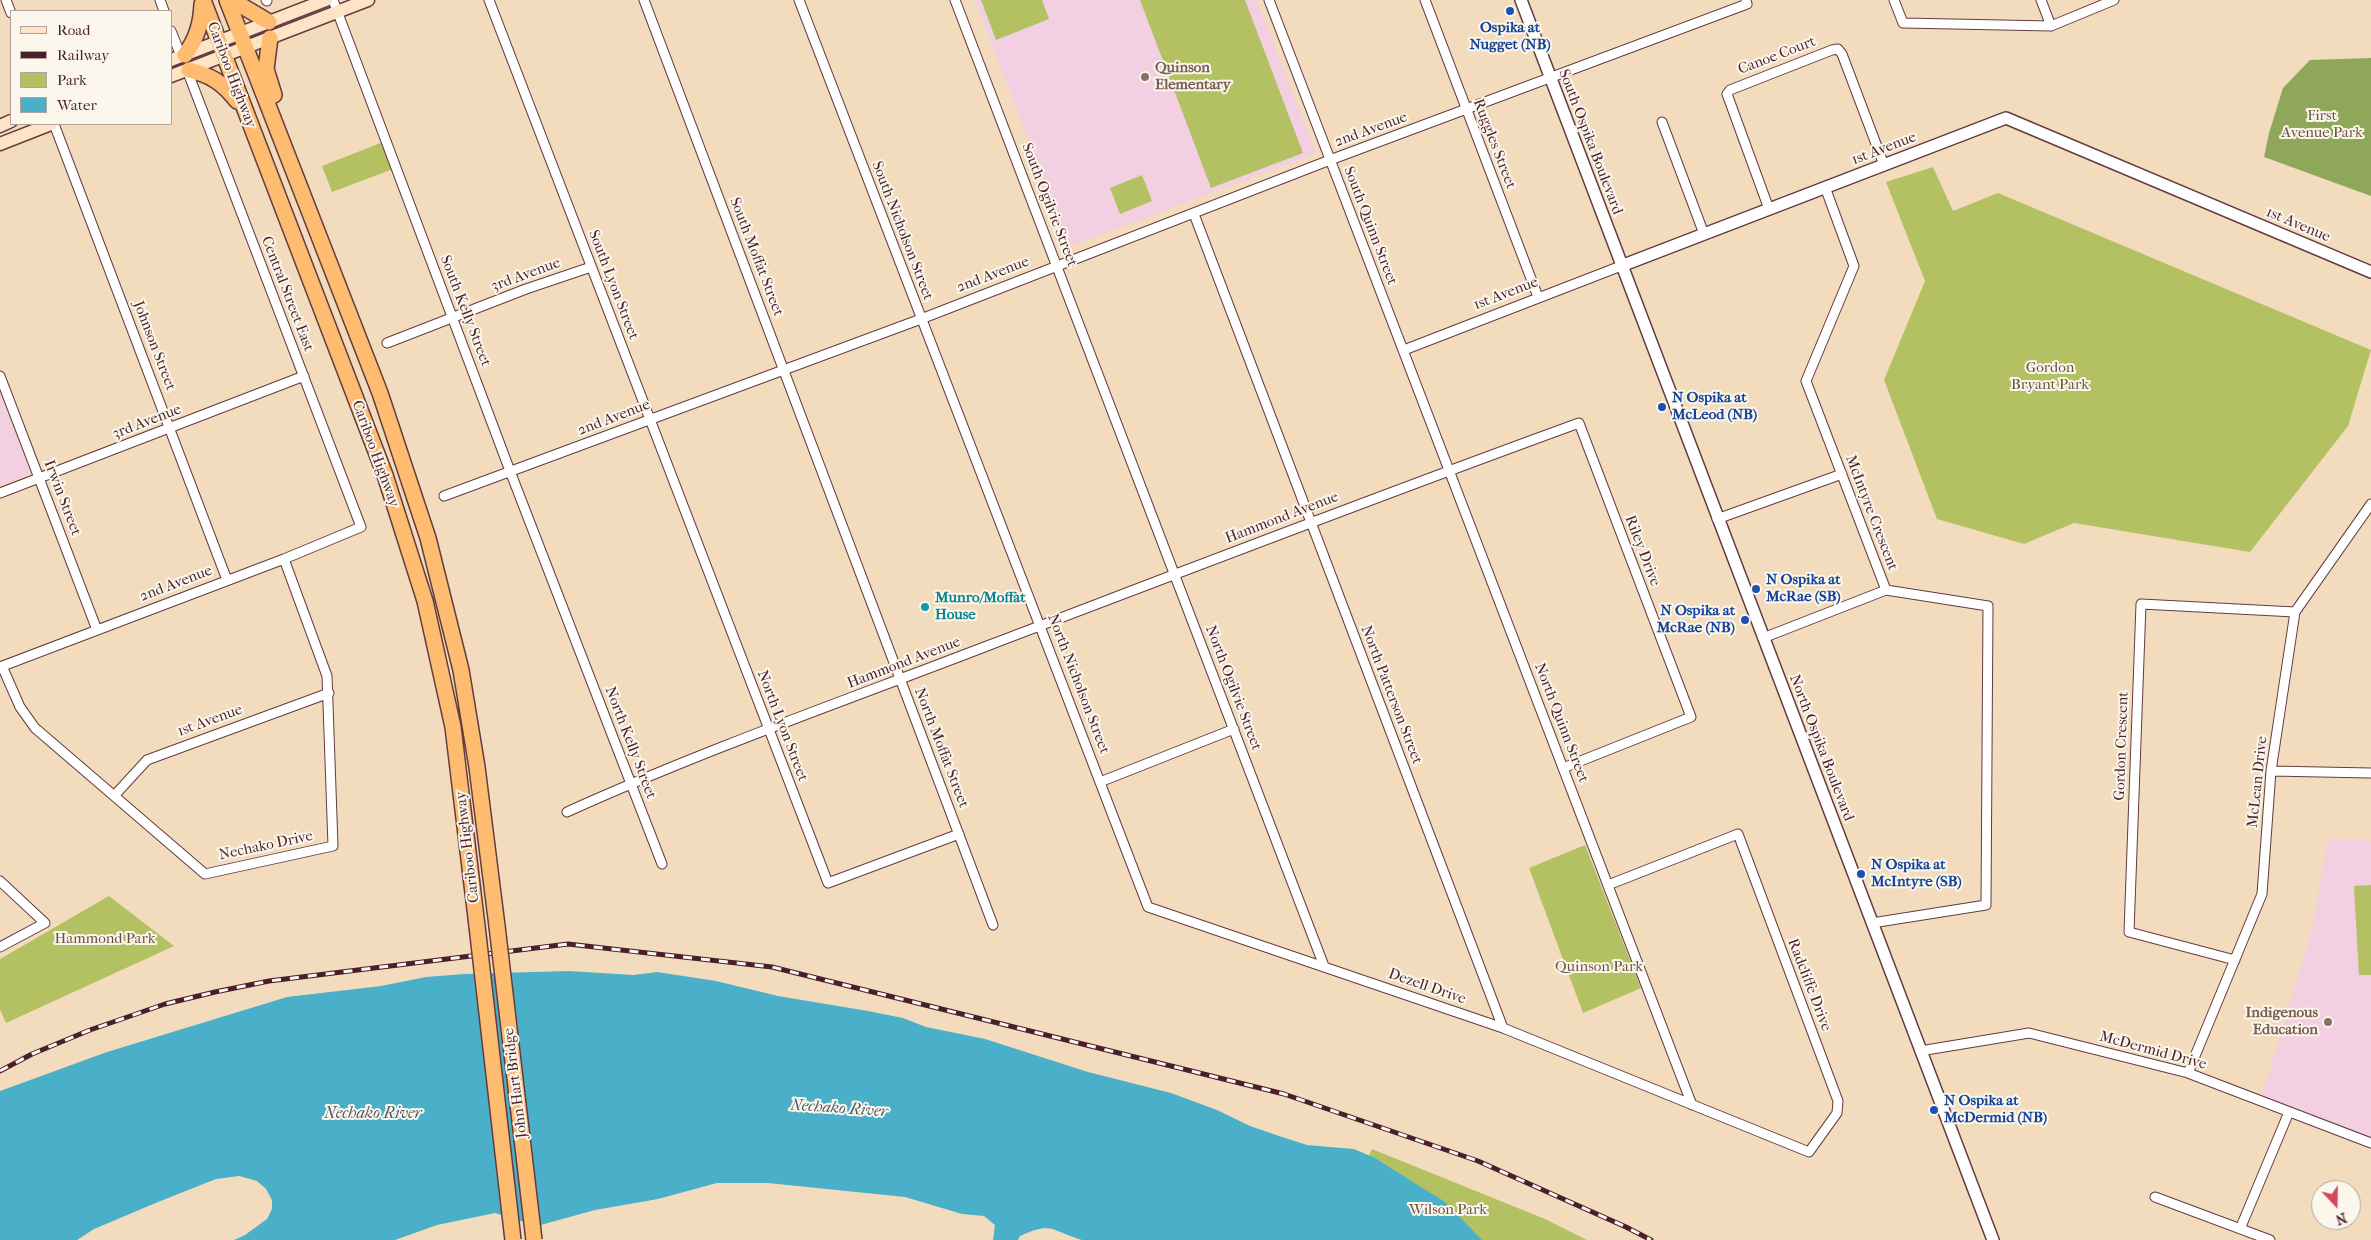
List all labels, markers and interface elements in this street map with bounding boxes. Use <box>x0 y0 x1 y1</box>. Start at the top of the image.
marker: Ospika at Nugget (NB) <box>1504 5 1516 17</box>
legend <box>10 10 172 125</box>
street label: Cariboo Highway <box>203 19 259 131</box>
place label: Ospika at Nugget (NB) <box>1469 19 1551 54</box>
text: Road <box>57 21 90 39</box>
street label: Canoe Court <box>1736 33 1818 79</box>
text: Railway <box>57 46 109 64</box>
place label: Quinson Elementary <box>1155 59 1231 94</box>
street label: South Ospika Boulevard <box>1554 67 1626 217</box>
text: Park <box>57 71 87 89</box>
marker: Quinson Elementary <box>1139 71 1151 83</box>
text: Water <box>57 96 97 114</box>
street label: Ruggles Street <box>1469 96 1519 192</box>
park label: First Avenue Park <box>2281 107 2363 142</box>
street label: 2nd Avenue <box>1332 109 1410 151</box>
street label: 1st Avenue <box>1849 128 1919 170</box>
street label: South Ogilvie Street <box>1017 141 1081 269</box>
street label: South Nicholson Street <box>867 159 937 303</box>
street label: South Quinn Street <box>1339 164 1401 288</box>
street label: South Moffat Street <box>725 195 787 319</box>
street label: 1st Avenue <box>2263 203 2333 247</box>
street label: South Lyon Street <box>584 228 642 342</box>
street label: Central Street East <box>257 234 317 354</box>
street label: South Kelly Street <box>436 253 494 369</box>
street label: 2nd Avenue <box>954 253 1032 297</box>
street label: 3rd Avenue <box>489 254 563 296</box>
street label: 1st Avenue <box>1471 273 1541 315</box>
street label: Johnson Street <box>129 299 179 393</box>
park label: Gordon Bryant Park <box>2011 359 2089 394</box>
place label: N Ospika at McLeod (NB) <box>1672 389 1757 424</box>
street label: 2nd Avenue <box>575 396 653 440</box>
street label: Cariboo Highway <box>347 398 403 510</box>
street label: 3rd Avenue <box>110 401 184 443</box>
marker: N Ospika at McLeod (NB) <box>1656 401 1668 413</box>
street label: McIntyre Crescent <box>1841 453 1901 573</box>
street label: Irwin Street <box>39 458 85 538</box>
street label: Hammond Avenue <box>1223 488 1341 548</box>
street label: Riley Drive <box>1620 513 1664 589</box>
street label: 2nd Avenue <box>137 562 215 606</box>
place label: N Ospika at McRae (SB) <box>1766 571 1841 606</box>
marker: N Ospika at McRae (SB) <box>1750 583 1762 595</box>
place label: Munro/Moffat House <box>935 589 1026 624</box>
marker: Munro/Moffat House <box>919 601 931 613</box>
place label: N Ospika at McRae (NB) <box>1657 602 1735 637</box>
street label: North Nicholson Street <box>1043 611 1113 757</box>
marker: N Ospika at McRae (NB) <box>1739 614 1751 626</box>
street label: North Ogilvie Street <box>1201 623 1265 753</box>
street label: North Patterson Street <box>1356 623 1426 767</box>
street label: Hammond Avenue <box>845 633 963 693</box>
street label: North Quinn Street <box>1530 661 1592 785</box>
street label: North Lyon Street <box>753 668 811 784</box>
street label: North Ospika Boulevard <box>1785 672 1857 824</box>
street label: North Kelly Street <box>600 684 660 802</box>
street label: North Moffat Street <box>910 685 972 811</box>
street label: Gordon Crescent <box>2111 691 2133 801</box>
street label: 1st Avenue <box>175 701 245 741</box>
street label: McLean Drive <box>2244 735 2272 829</box>
street label: Cariboo Highway <box>452 790 484 904</box>
street label: Nechako Drive <box>217 827 315 865</box>
place label: N Ospika at McIntyre (SB) <box>1871 856 1962 891</box>
marker: N Ospika at McIntyre (SB) <box>1855 868 1867 880</box>
park label: Hammond Park <box>54 930 156 948</box>
street label: Radcliffe Drive <box>1783 936 1835 1034</box>
park label: Quinson Park <box>1555 958 1643 976</box>
street label: Dezell Drive <box>1386 965 1468 1009</box>
place label: Indigenous Education <box>2245 1004 2318 1039</box>
marker: Indigenous Education <box>2322 1016 2334 1028</box>
street label: John Hart Bridge <box>500 1027 532 1139</box>
street label: McDermid Drive <box>2097 1028 2209 1074</box>
place label: N Ospika at McDermid (NB) <box>1944 1092 2047 1127</box>
water label: Nechako River <box>790 1096 888 1122</box>
water label: Nechako River <box>324 1104 422 1124</box>
marker: N Ospika at McDermid (NB) <box>1928 1104 1940 1116</box>
north arrow <box>2311 1180 2361 1230</box>
park label: Wilson Park <box>1409 1201 1487 1219</box>
text: N <box>2333 1209 2349 1228</box>

